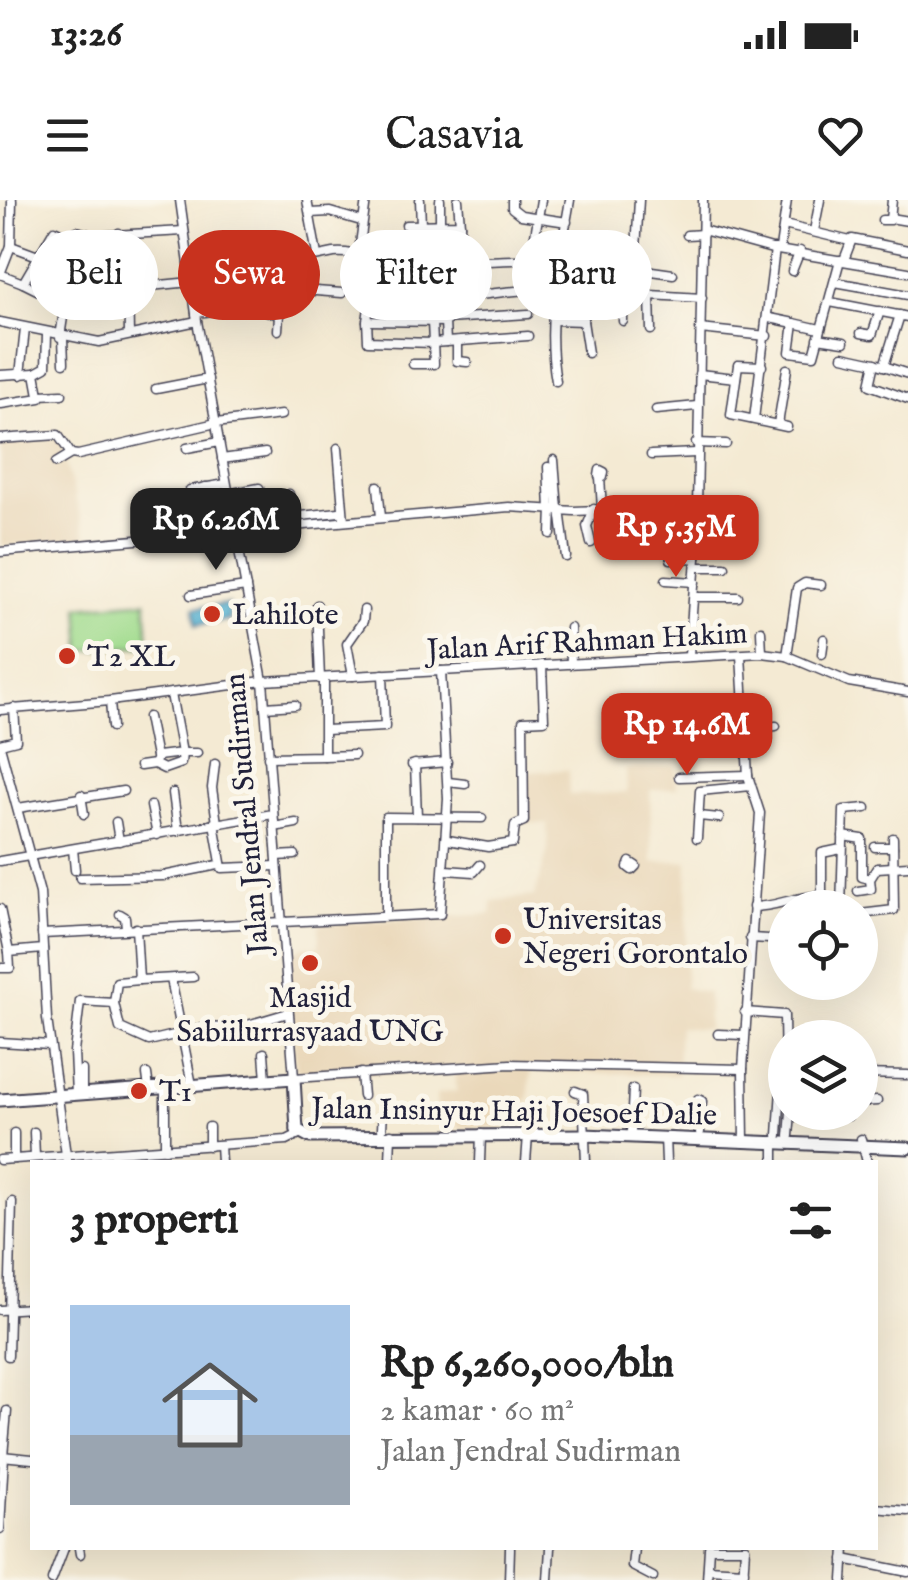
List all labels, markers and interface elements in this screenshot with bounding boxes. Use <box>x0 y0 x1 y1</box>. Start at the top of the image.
text: 13:26 <box>50 11 122 59</box>
text: Casavia <box>385 107 523 164</box>
icon: menu <box>40 108 95 163</box>
icon: heart <box>813 108 868 163</box>
chip: Beli <box>30 230 158 320</box>
chip: Sewa <box>178 230 320 320</box>
chip: Filter <box>340 230 492 320</box>
chip: Baru <box>512 230 652 320</box>
pin: Rp 6.26M <box>113 488 319 573</box>
pin: Rp 5.35M <box>573 495 779 580</box>
text: Rp 6.26M <box>152 500 280 541</box>
text: Rp 5.35M <box>616 507 736 548</box>
place label: Lahilote <box>232 597 339 635</box>
marker: Lahilote <box>201 603 223 625</box>
street label: Jalan Arif Rahman Hakim <box>423 616 748 671</box>
place label: T2 XL <box>87 639 176 677</box>
marker: T2 XL <box>56 645 78 667</box>
street label: Jalan Jendral Sudirman <box>217 672 279 959</box>
pin: Rp 14.6M <box>584 693 790 778</box>
text: Rp 14.6M <box>623 705 751 746</box>
map controls <box>768 890 878 1130</box>
button: locate <box>768 890 878 1000</box>
place label: Universitas Negeri Gorontalo <box>523 902 748 974</box>
marker: Universitas Negeri Gorontalo <box>492 925 514 947</box>
marker: Masjid Sabiilurrasyaad UNG <box>299 952 321 974</box>
place label: Masjid Sabiilurrasyaad UNG <box>176 980 444 1052</box>
button: layers <box>768 1020 878 1130</box>
place label: T1 <box>159 1074 192 1112</box>
marker: T1 <box>128 1080 150 1102</box>
street label: Jalan Insinyur Haji Joesoef Dalie <box>308 1090 717 1136</box>
icon: filters <box>783 1193 838 1248</box>
text: 3 properti <box>70 1194 239 1247</box>
text: Rp 6,260,000/bln <box>380 1338 674 1391</box>
icon: home <box>150 1345 270 1465</box>
text: 2 kamar · 60 m² <box>380 1391 574 1432</box>
text: Jalan Jendral Sudirman <box>380 1432 681 1473</box>

